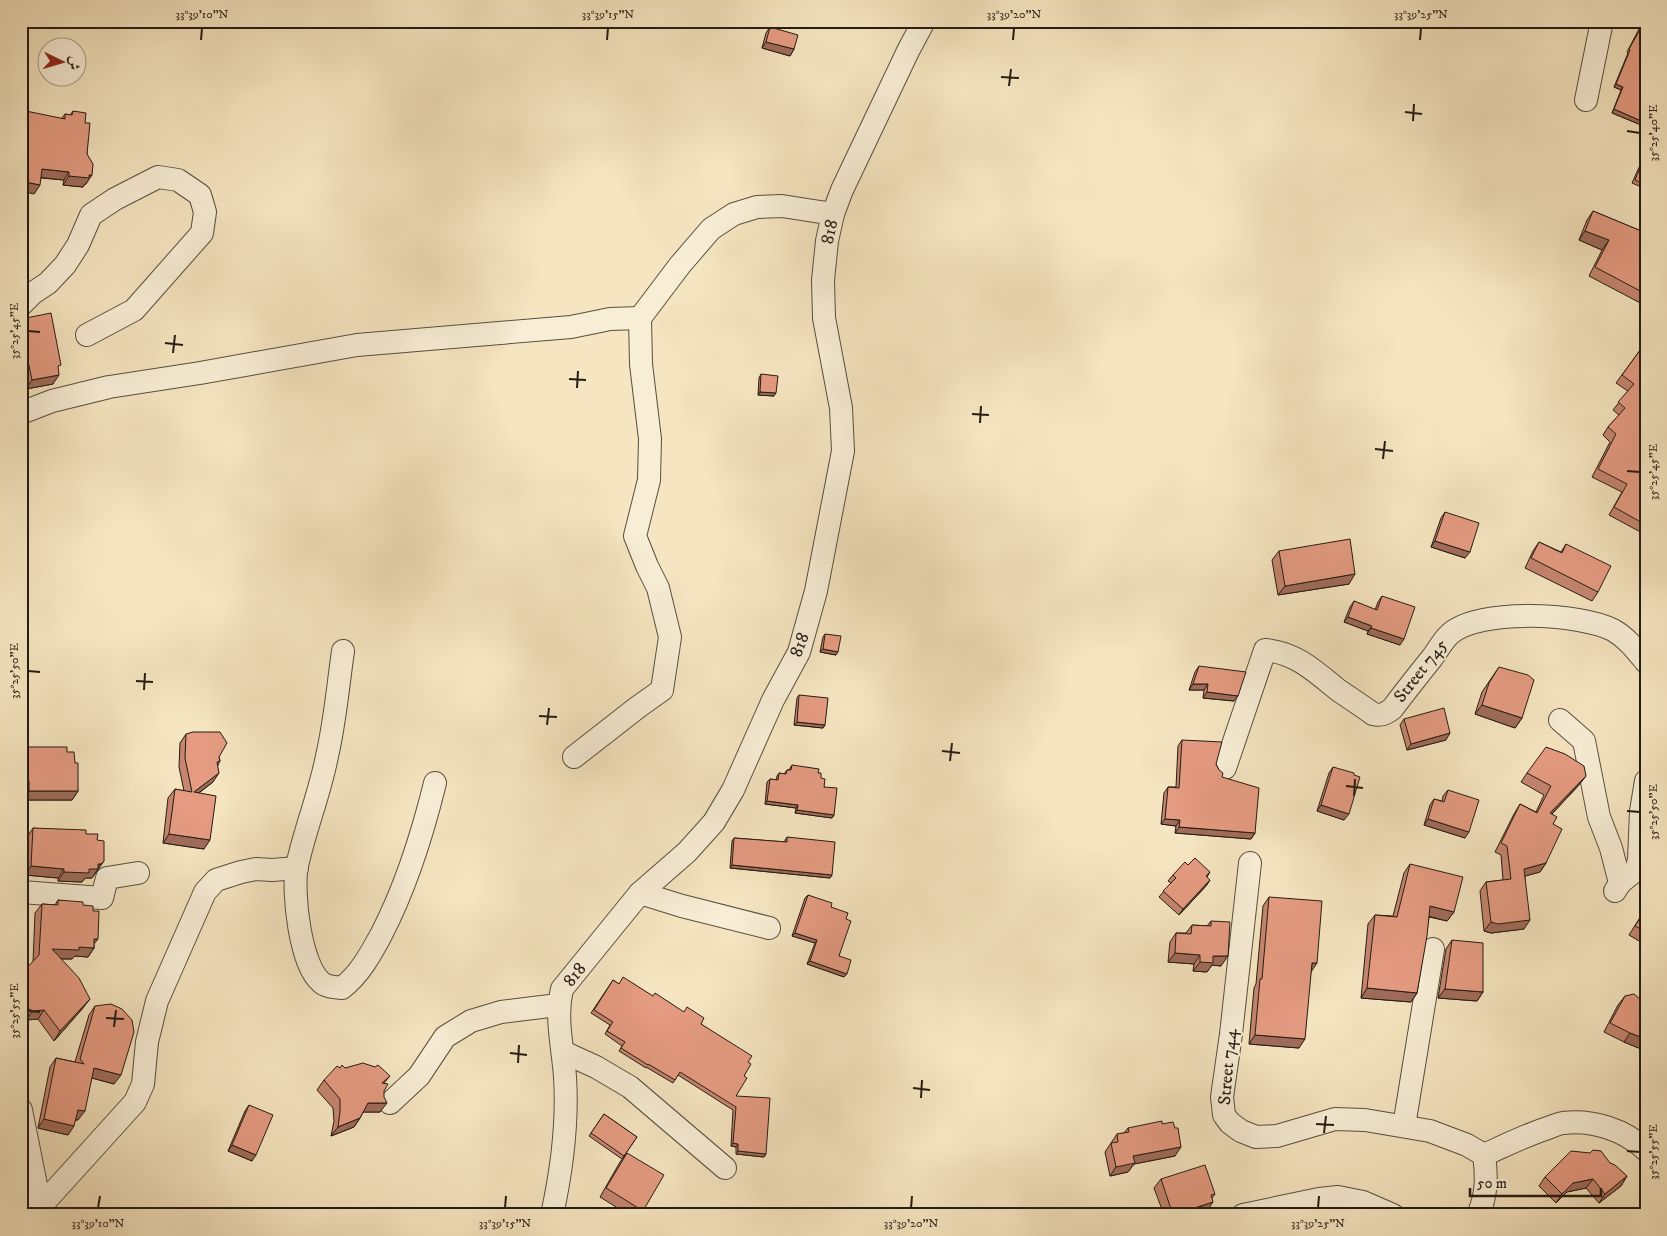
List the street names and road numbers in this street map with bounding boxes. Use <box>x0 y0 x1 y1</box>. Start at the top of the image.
street label: 818 <box>817 218 843 246</box>
street label: 818 <box>785 630 815 660</box>
street label: Street 745 <box>1389 635 1453 707</box>
street label: 818 <box>559 959 591 991</box>
street label: Street 744 <box>1214 1027 1242 1106</box>

